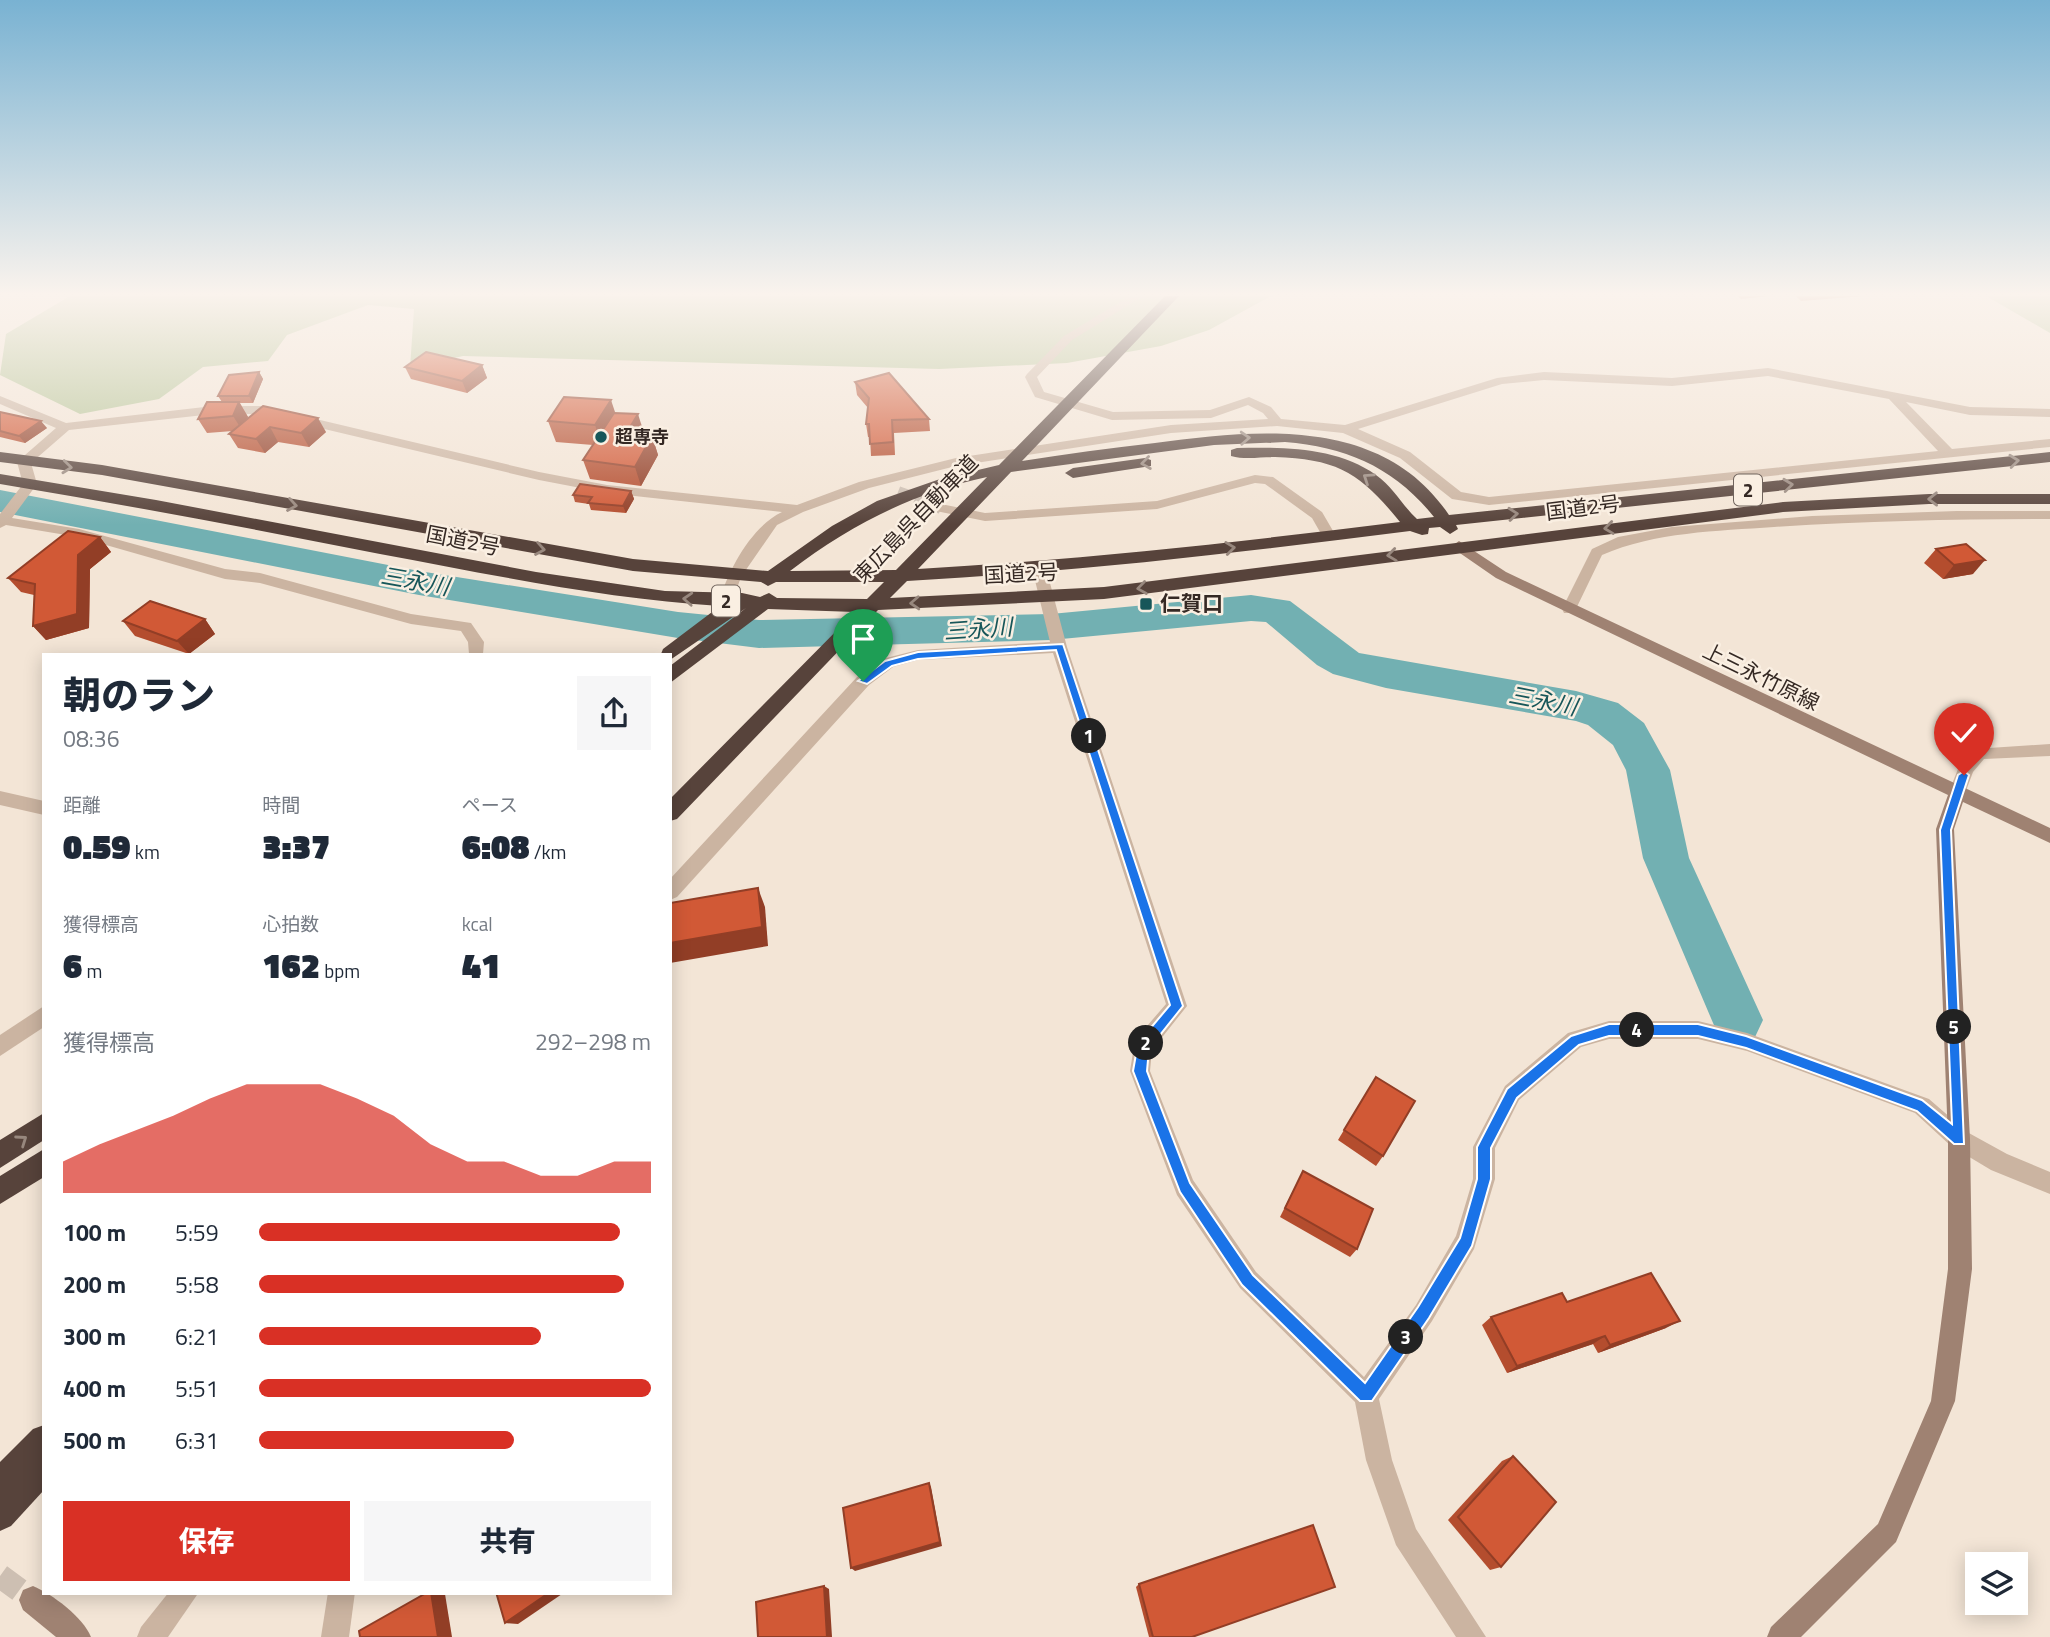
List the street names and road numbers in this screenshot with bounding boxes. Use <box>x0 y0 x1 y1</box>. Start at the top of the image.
street label: 東広島呉自動車道 <box>845 447 985 590</box>
road number: 2 <box>1734 475 1762 505</box>
street label: 国道2号 <box>1544 487 1622 527</box>
street label: 国道2号 <box>423 517 503 563</box>
street label: 国道2号 <box>983 555 1059 591</box>
road number: 2 <box>712 586 740 616</box>
street label: 上三永竹原線 <box>1698 634 1825 718</box>

